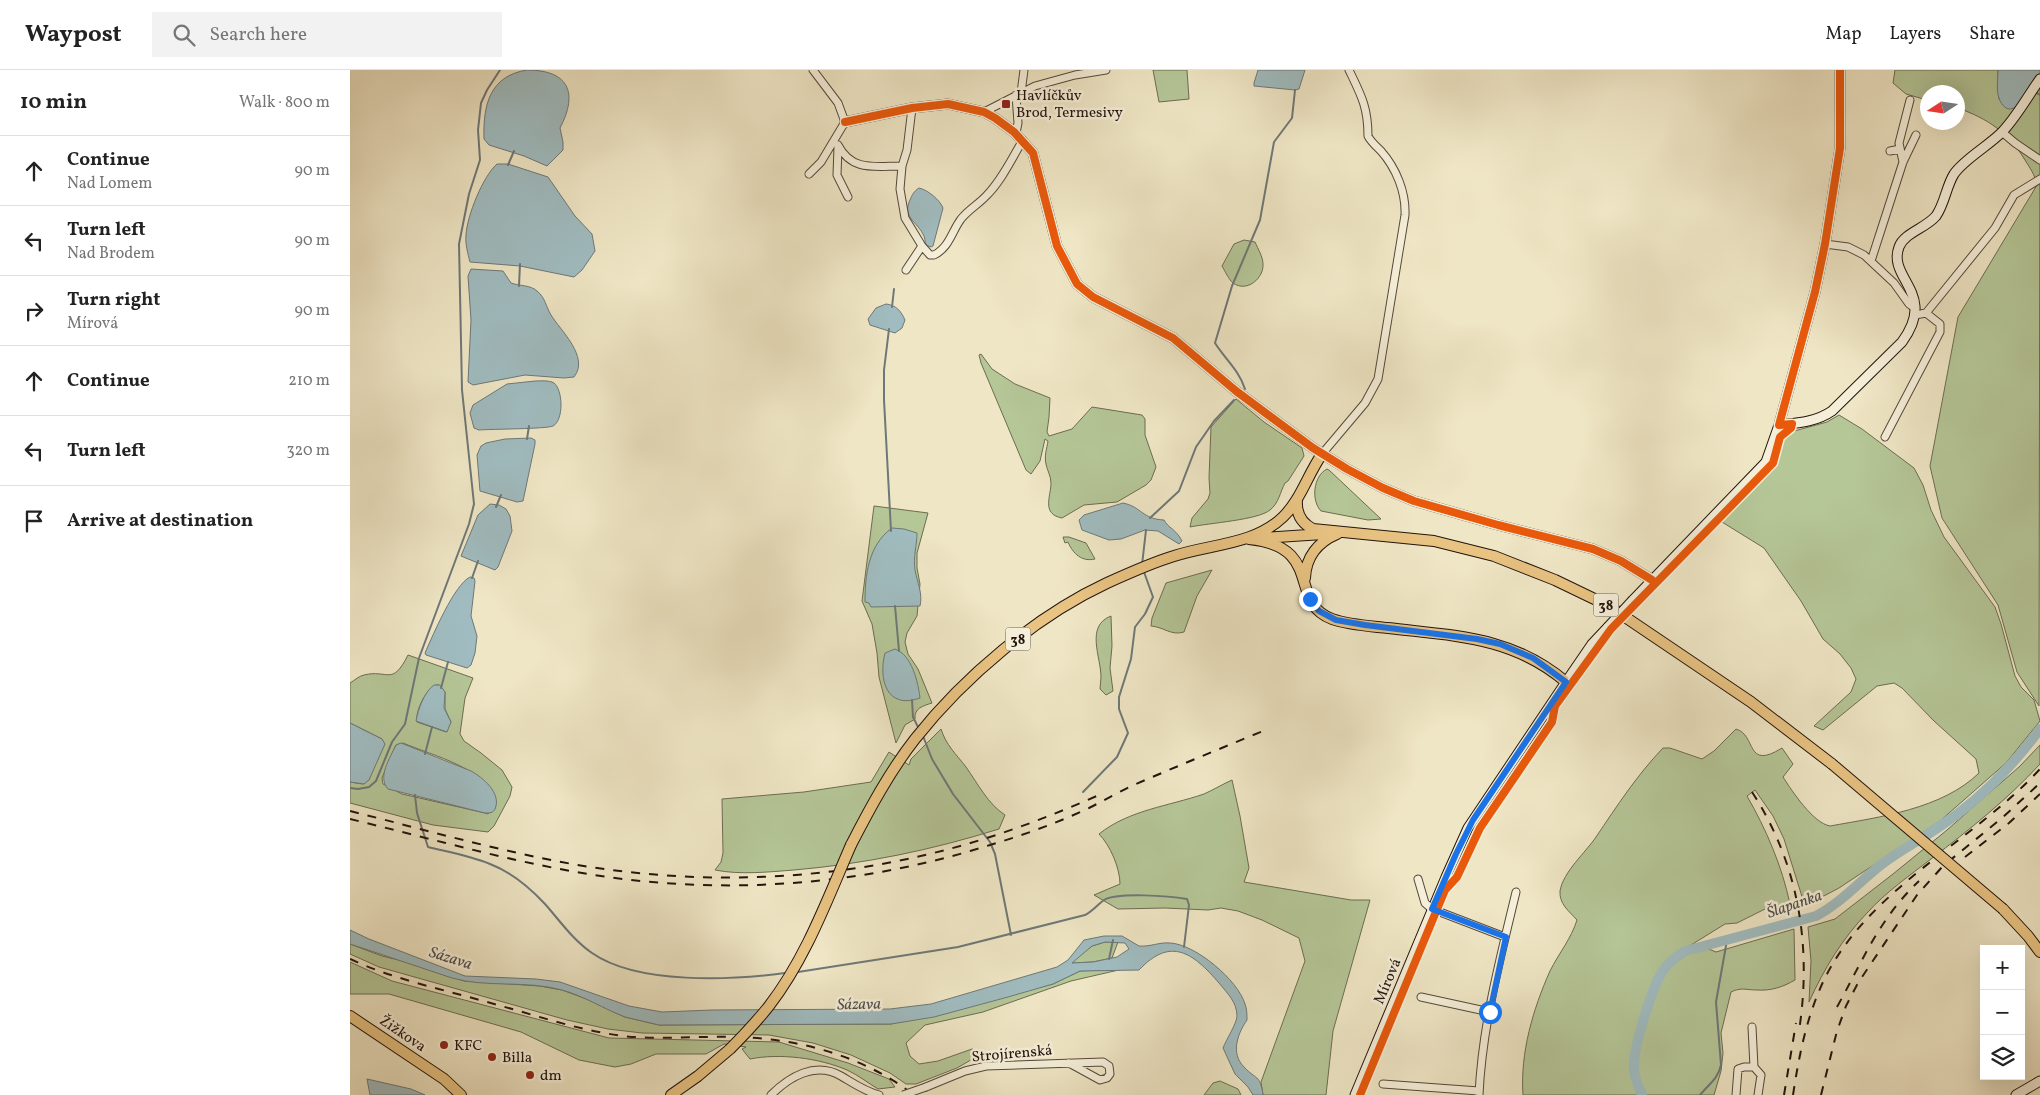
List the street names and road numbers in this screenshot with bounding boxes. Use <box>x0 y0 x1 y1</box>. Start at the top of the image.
road number: 38 <box>1594 594 1618 616</box>
road number: 38 <box>1006 628 1030 650</box>
street label: Mírová <box>1369 955 1407 1008</box>
street label: Žižkova <box>374 1011 430 1058</box>
street label: Strojírenská <box>971 1041 1053 1068</box>

